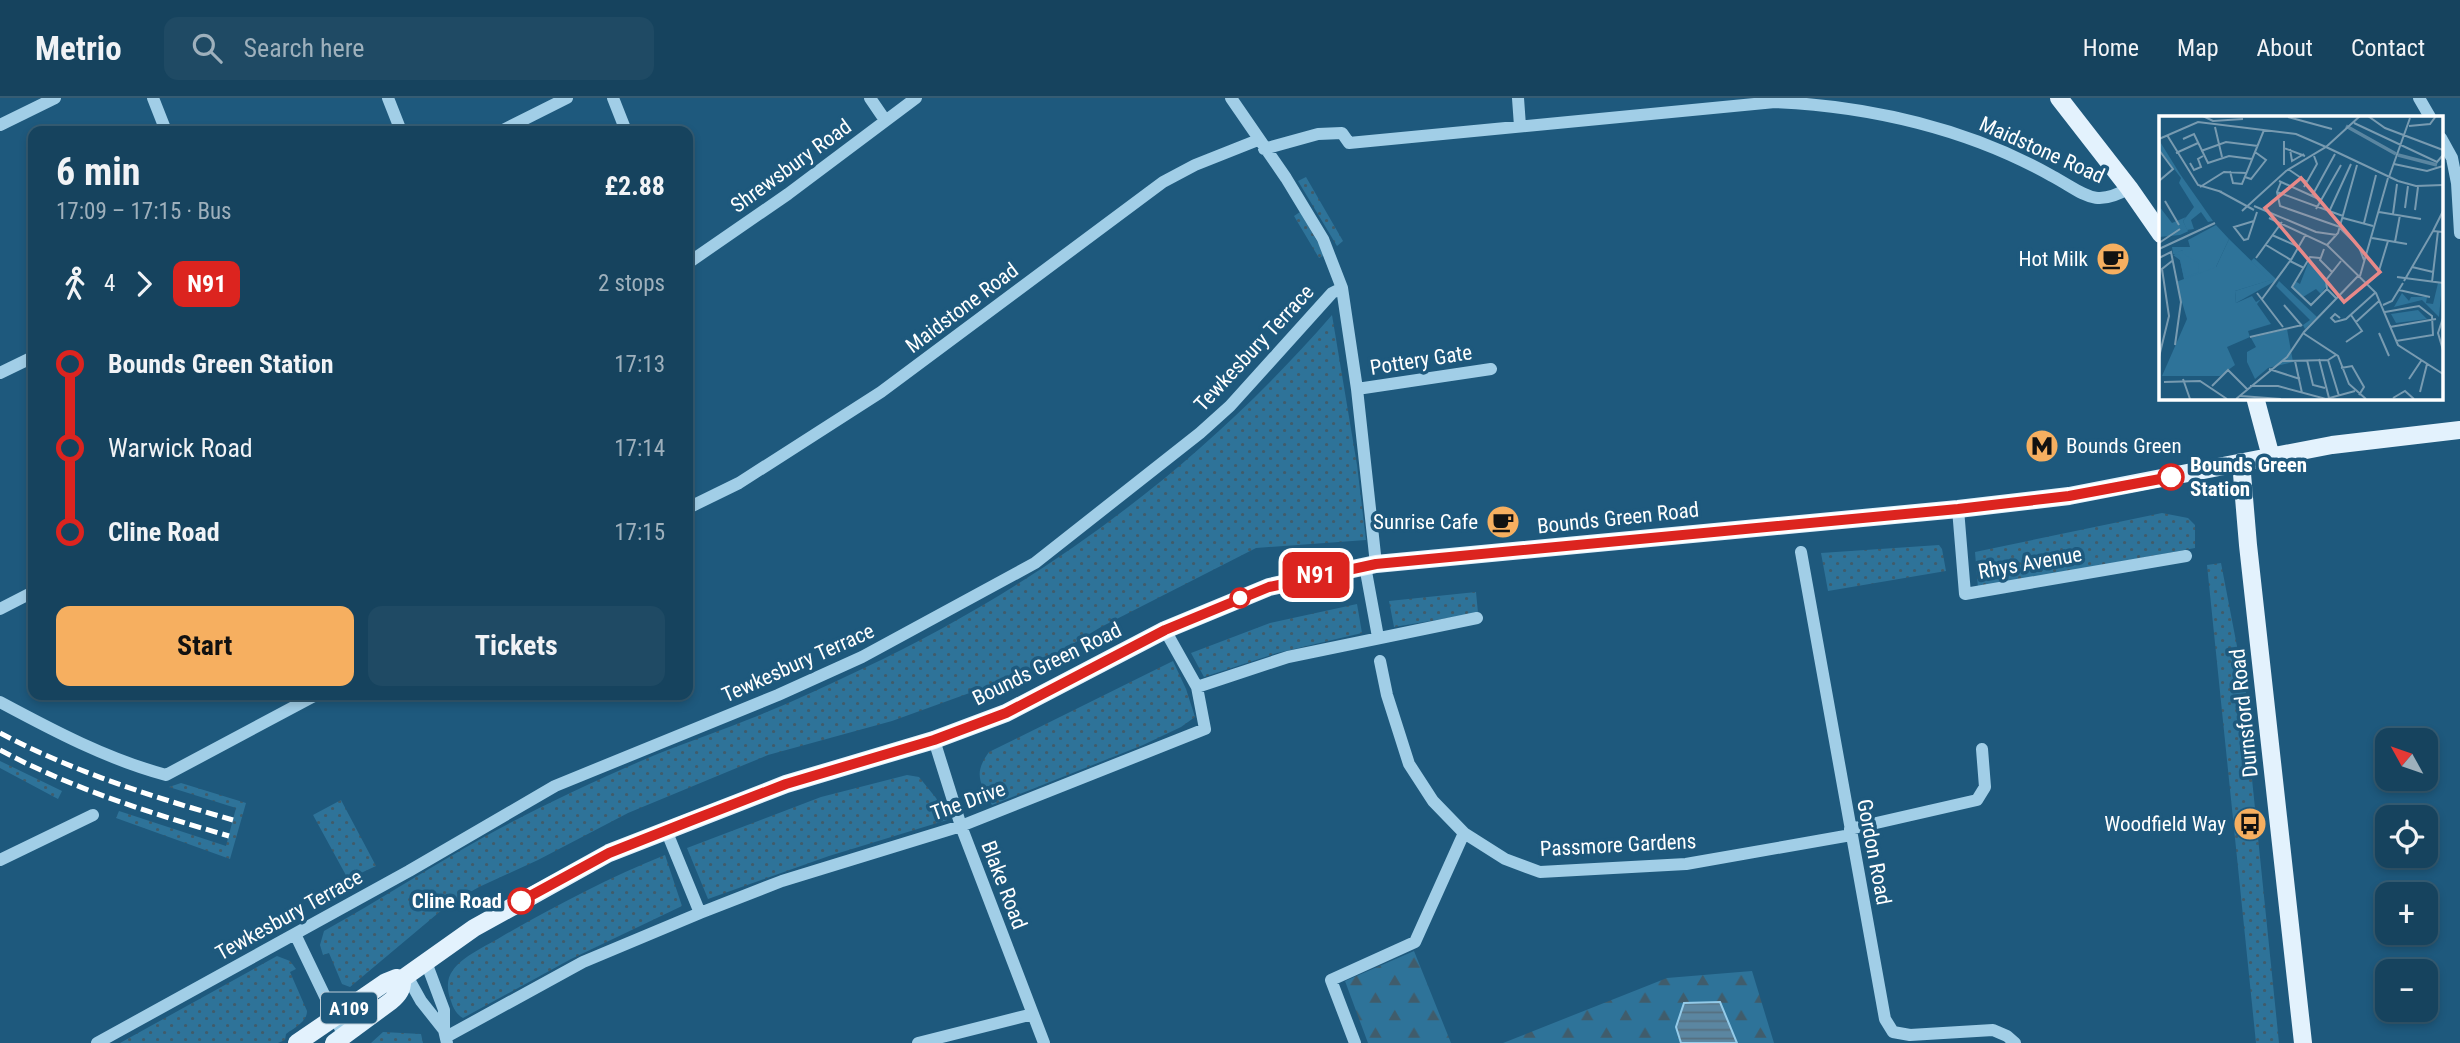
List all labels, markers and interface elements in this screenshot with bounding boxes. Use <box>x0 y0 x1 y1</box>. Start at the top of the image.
search box <box>164 17 654 80</box>
text: Metrio <box>35 29 122 68</box>
icon: search <box>188 29 226 67</box>
text: Search here <box>244 33 365 63</box>
text: Home <box>2083 34 2139 62</box>
text: Map <box>2177 34 2219 62</box>
text: About <box>2257 34 2313 62</box>
text: Contact <box>2351 34 2425 62</box>
street label: Maidstone Road <box>1976 112 2108 188</box>
street label: Shrewsbury Road <box>726 114 856 218</box>
inset map <box>2159 116 2442 399</box>
text: 6 min <box>56 150 140 194</box>
text: £2.88 <box>604 171 665 201</box>
text: 17:09 – 17:15 · Bus <box>56 198 232 225</box>
cafe icon: Hot Milk <box>2094 240 2132 278</box>
place label: Hot Milk <box>2018 247 2089 271</box>
street label: Maidstone Road <box>901 258 1023 358</box>
icon: walk <box>56 265 94 303</box>
icon: forward <box>125 265 163 303</box>
text: 4 <box>104 270 115 297</box>
text: N91 <box>187 270 226 298</box>
text: 2 stops <box>598 270 665 297</box>
street label: Tewkesbury Terrace <box>1189 280 1319 416</box>
street label: Pottery Gate <box>1368 340 1474 380</box>
text: Bounds Green Station <box>108 349 334 379</box>
text: 17:13 <box>614 351 665 378</box>
metro station icon: Bounds Green <box>2023 427 2061 465</box>
text: Warwick Road <box>108 433 253 463</box>
place label: Bounds Green <box>2066 434 2182 458</box>
text: 17:14 <box>614 435 665 462</box>
place label: Bounds Green Station <box>2190 453 2307 501</box>
marker: Bounds Green Station <box>2158 464 2184 490</box>
street label: Bounds Green Road <box>1536 498 1700 538</box>
cafe icon: Sunrise Cafe <box>1484 503 1522 541</box>
place label: Sunrise Cafe <box>1373 510 1478 534</box>
text: Cline Road <box>108 517 220 547</box>
text: 17:15 <box>614 519 665 546</box>
street label: Rhys Avenue <box>1976 542 2084 584</box>
line badge: N91 <box>1276 552 1356 598</box>
text: N91 <box>1297 561 1335 589</box>
unlabelled marker <box>1230 588 1250 608</box>
button: Start <box>56 606 354 686</box>
button: Tickets <box>368 606 665 686</box>
street label: Bounds Green Road <box>969 618 1125 710</box>
street label: Tewkesbury Terrace <box>718 619 878 707</box>
street label: Durnsford Road <box>2225 648 2263 778</box>
north arrow <box>2375 728 2438 791</box>
map controls <box>2375 728 2438 1022</box>
street label: The Drive <box>927 776 1009 826</box>
street label: Gordon Road <box>1852 797 1896 907</box>
bus stop icon: Woodfield Way <box>2231 805 2269 843</box>
button: locate <box>2375 805 2438 868</box>
place label: Woodfield Way <box>2104 812 2226 836</box>
street label: Passmore Gardens <box>1539 829 1697 861</box>
street label: Blake Road <box>976 838 1032 932</box>
street label: Tewkesbury Terrace <box>211 865 367 965</box>
button: + <box>2375 882 2438 945</box>
marker: Cline Road <box>508 888 534 914</box>
place label: Cline Road <box>412 889 502 913</box>
button: − <box>2375 959 2438 1022</box>
road number: A109 <box>321 992 377 1024</box>

